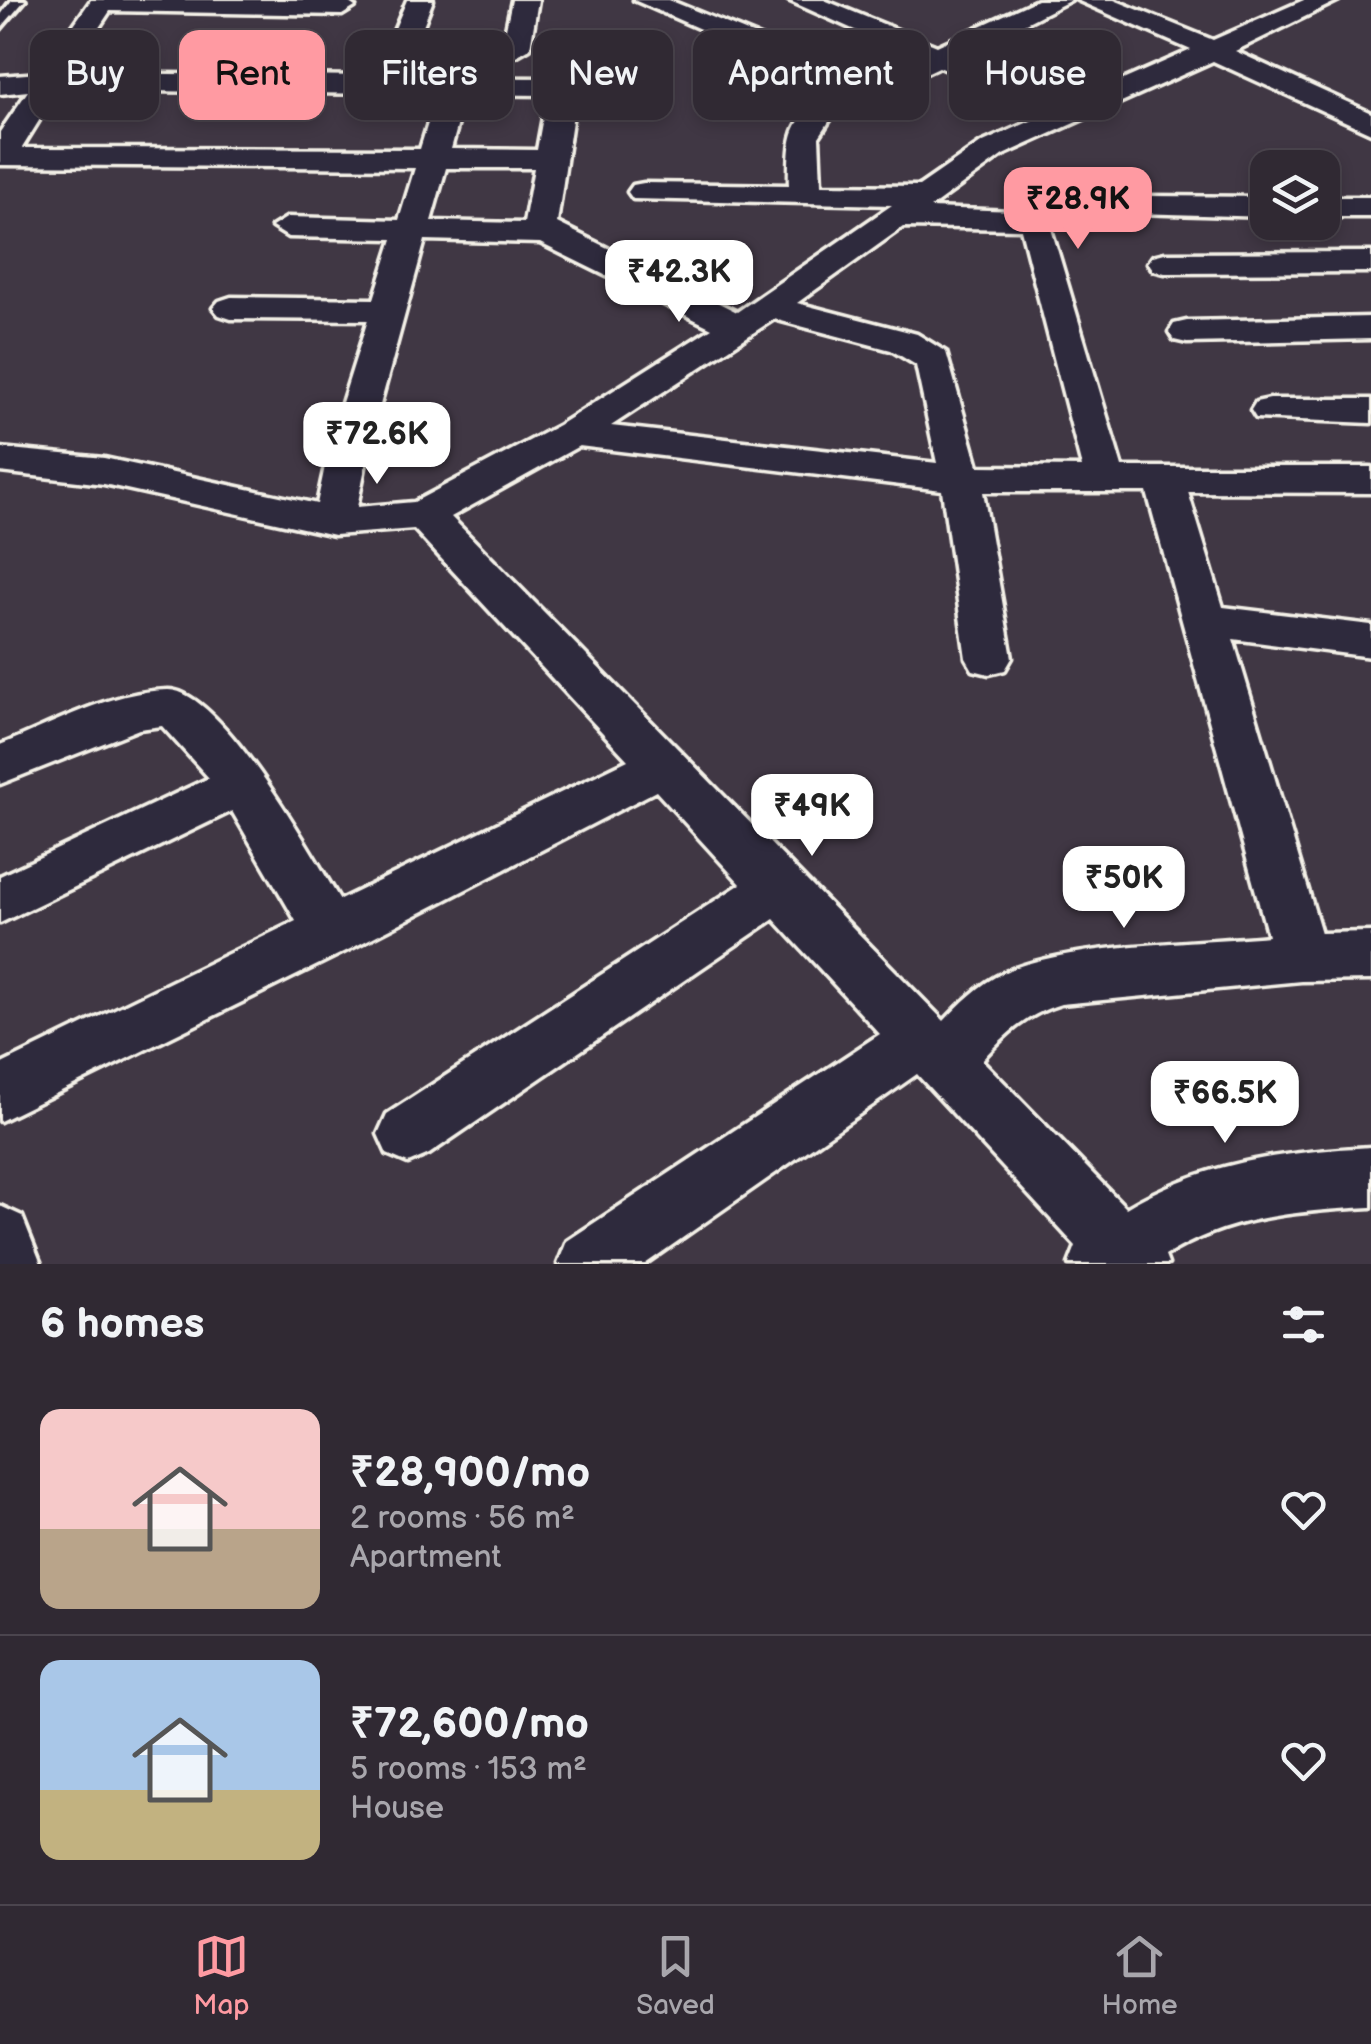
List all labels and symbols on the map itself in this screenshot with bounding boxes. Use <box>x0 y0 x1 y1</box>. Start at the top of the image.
pin: ₹28.9K <box>997 167 1159 252</box>
pin: ₹42.3K <box>598 240 760 325</box>
pin: ₹72.6K <box>296 402 458 487</box>
pin: ₹49K <box>753 774 871 859</box>
pin: ₹50K <box>1065 846 1183 931</box>
pin: ₹66.5K <box>1144 1061 1306 1146</box>

